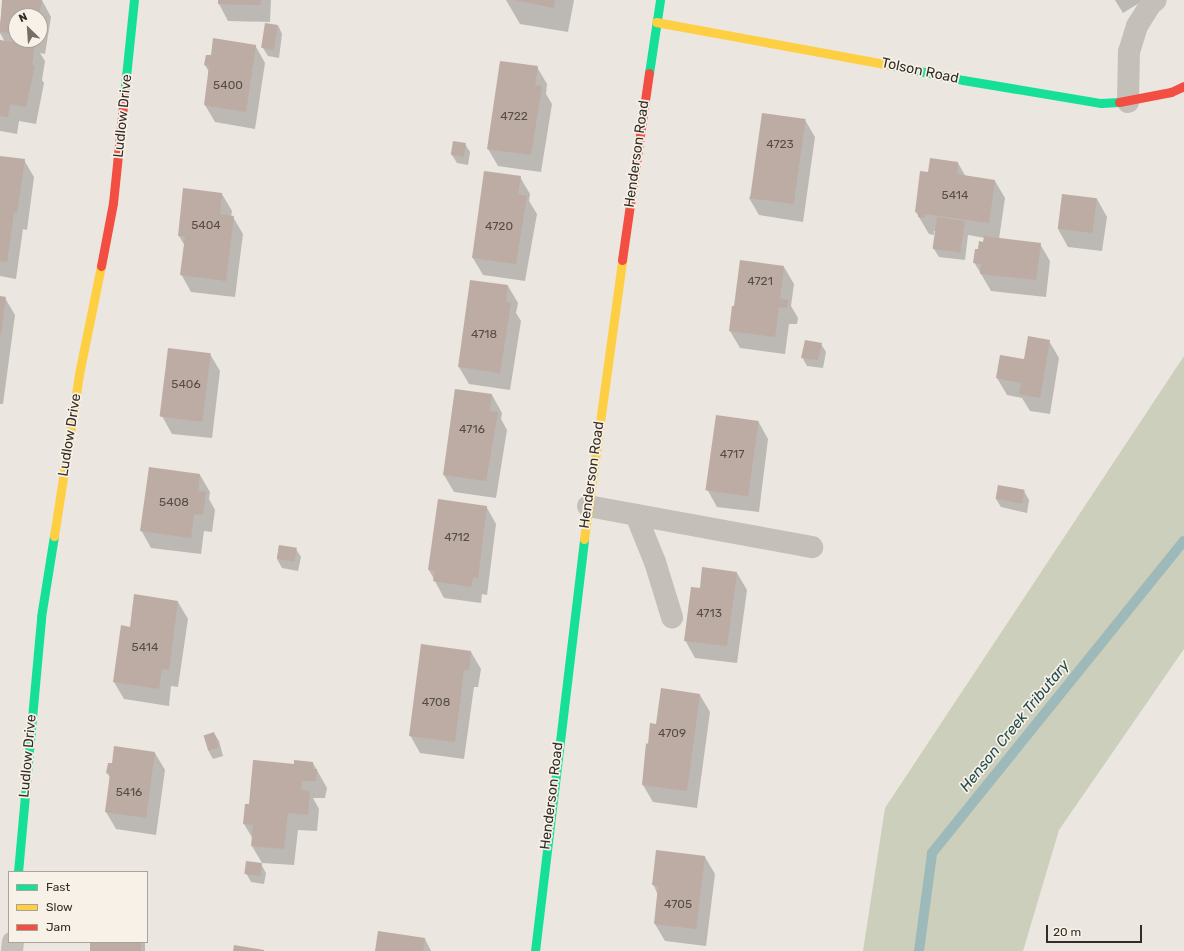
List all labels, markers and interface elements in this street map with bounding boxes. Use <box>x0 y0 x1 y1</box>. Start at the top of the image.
north arrow <box>8 8 48 48</box>
text: N <box>17 10 29 25</box>
street label: Tolson Road <box>880 55 960 87</box>
street label: Ludlow Drive <box>110 73 136 159</box>
house number: 5400 <box>213 79 243 93</box>
street label: Henderson Road <box>621 99 653 209</box>
house number: 4722 <box>500 110 528 124</box>
house number: 4723 <box>766 138 794 152</box>
house number: 5414 <box>942 189 968 203</box>
house number: 5404 <box>191 219 221 233</box>
house number: 4720 <box>485 220 513 234</box>
house number: 4721 <box>747 275 773 289</box>
house number: 4718 <box>471 328 497 342</box>
house number: 5406 <box>171 378 201 392</box>
street label: Ludlow Drive <box>55 392 85 478</box>
street label: Henderson Road <box>576 420 608 530</box>
house number: 4716 <box>459 423 485 437</box>
house number: 4717 <box>720 448 744 462</box>
house number: 5408 <box>159 496 189 510</box>
house number: 4712 <box>444 531 470 545</box>
house number: 4713 <box>696 607 722 621</box>
house number: 5414 <box>132 641 158 655</box>
water label: Henson Creek Tributary <box>956 656 1074 796</box>
house number: 4708 <box>422 696 450 710</box>
street label: Ludlow Drive <box>16 713 40 799</box>
house number: 4709 <box>658 727 686 741</box>
street label: Henderson Road <box>537 741 567 851</box>
house number: 5416 <box>116 786 142 800</box>
legend <box>8 871 148 943</box>
text: Fast <box>46 880 70 894</box>
house number: 4705 <box>664 898 692 912</box>
text: Slow <box>46 900 73 914</box>
scale bar <box>1048 917 1144 943</box>
text: Jam <box>46 920 71 934</box>
text: 20 m <box>1053 925 1081 939</box>

